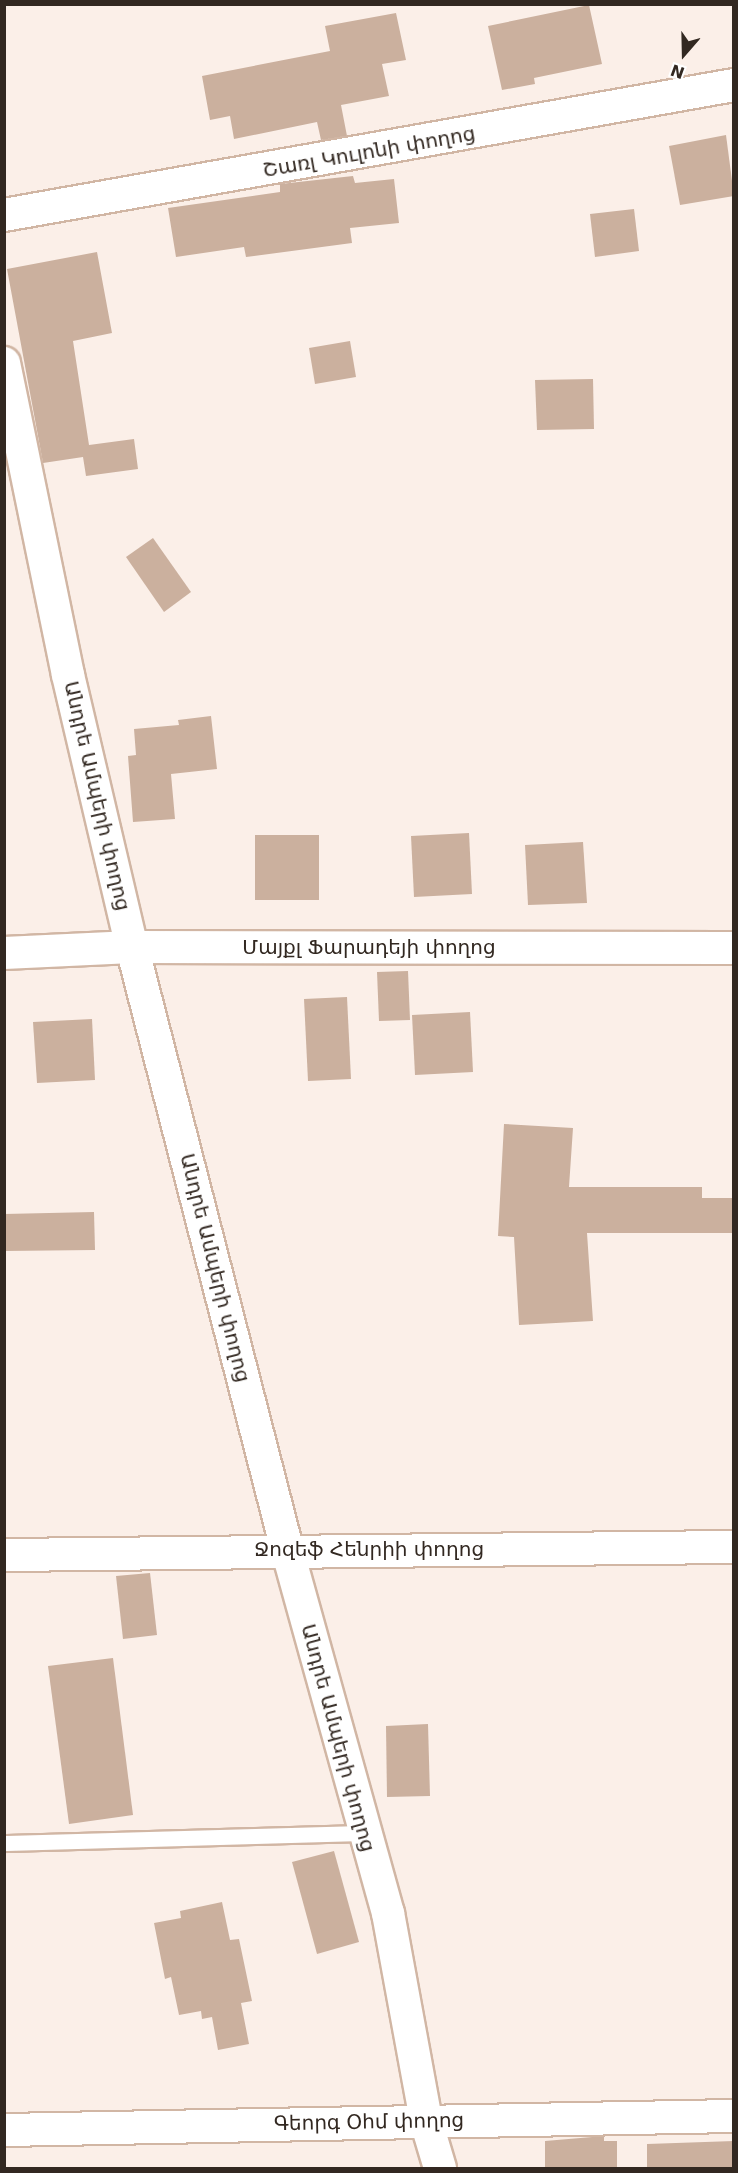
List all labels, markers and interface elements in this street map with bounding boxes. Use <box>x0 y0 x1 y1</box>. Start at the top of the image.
north arrow <box>654 24 714 84</box>
text: N <box>668 60 687 83</box>
street label: Շառլ Կուլոնի փողոց <box>261 121 477 183</box>
street label: Անդրե Ամպերի փողոց <box>59 679 135 913</box>
street label: Մայքլ Ֆարադեյի փողոց <box>242 935 496 959</box>
street label: Անդրե Ամպերի փողոց <box>175 1151 255 1385</box>
street label: Ջոզեֆ Հենրիի փողոց <box>254 1537 484 1561</box>
street label: Անդրե Ամպերի փողոց <box>296 1621 380 1855</box>
street label: Գեորգ Օհմ փողոց <box>274 2108 464 2136</box>

